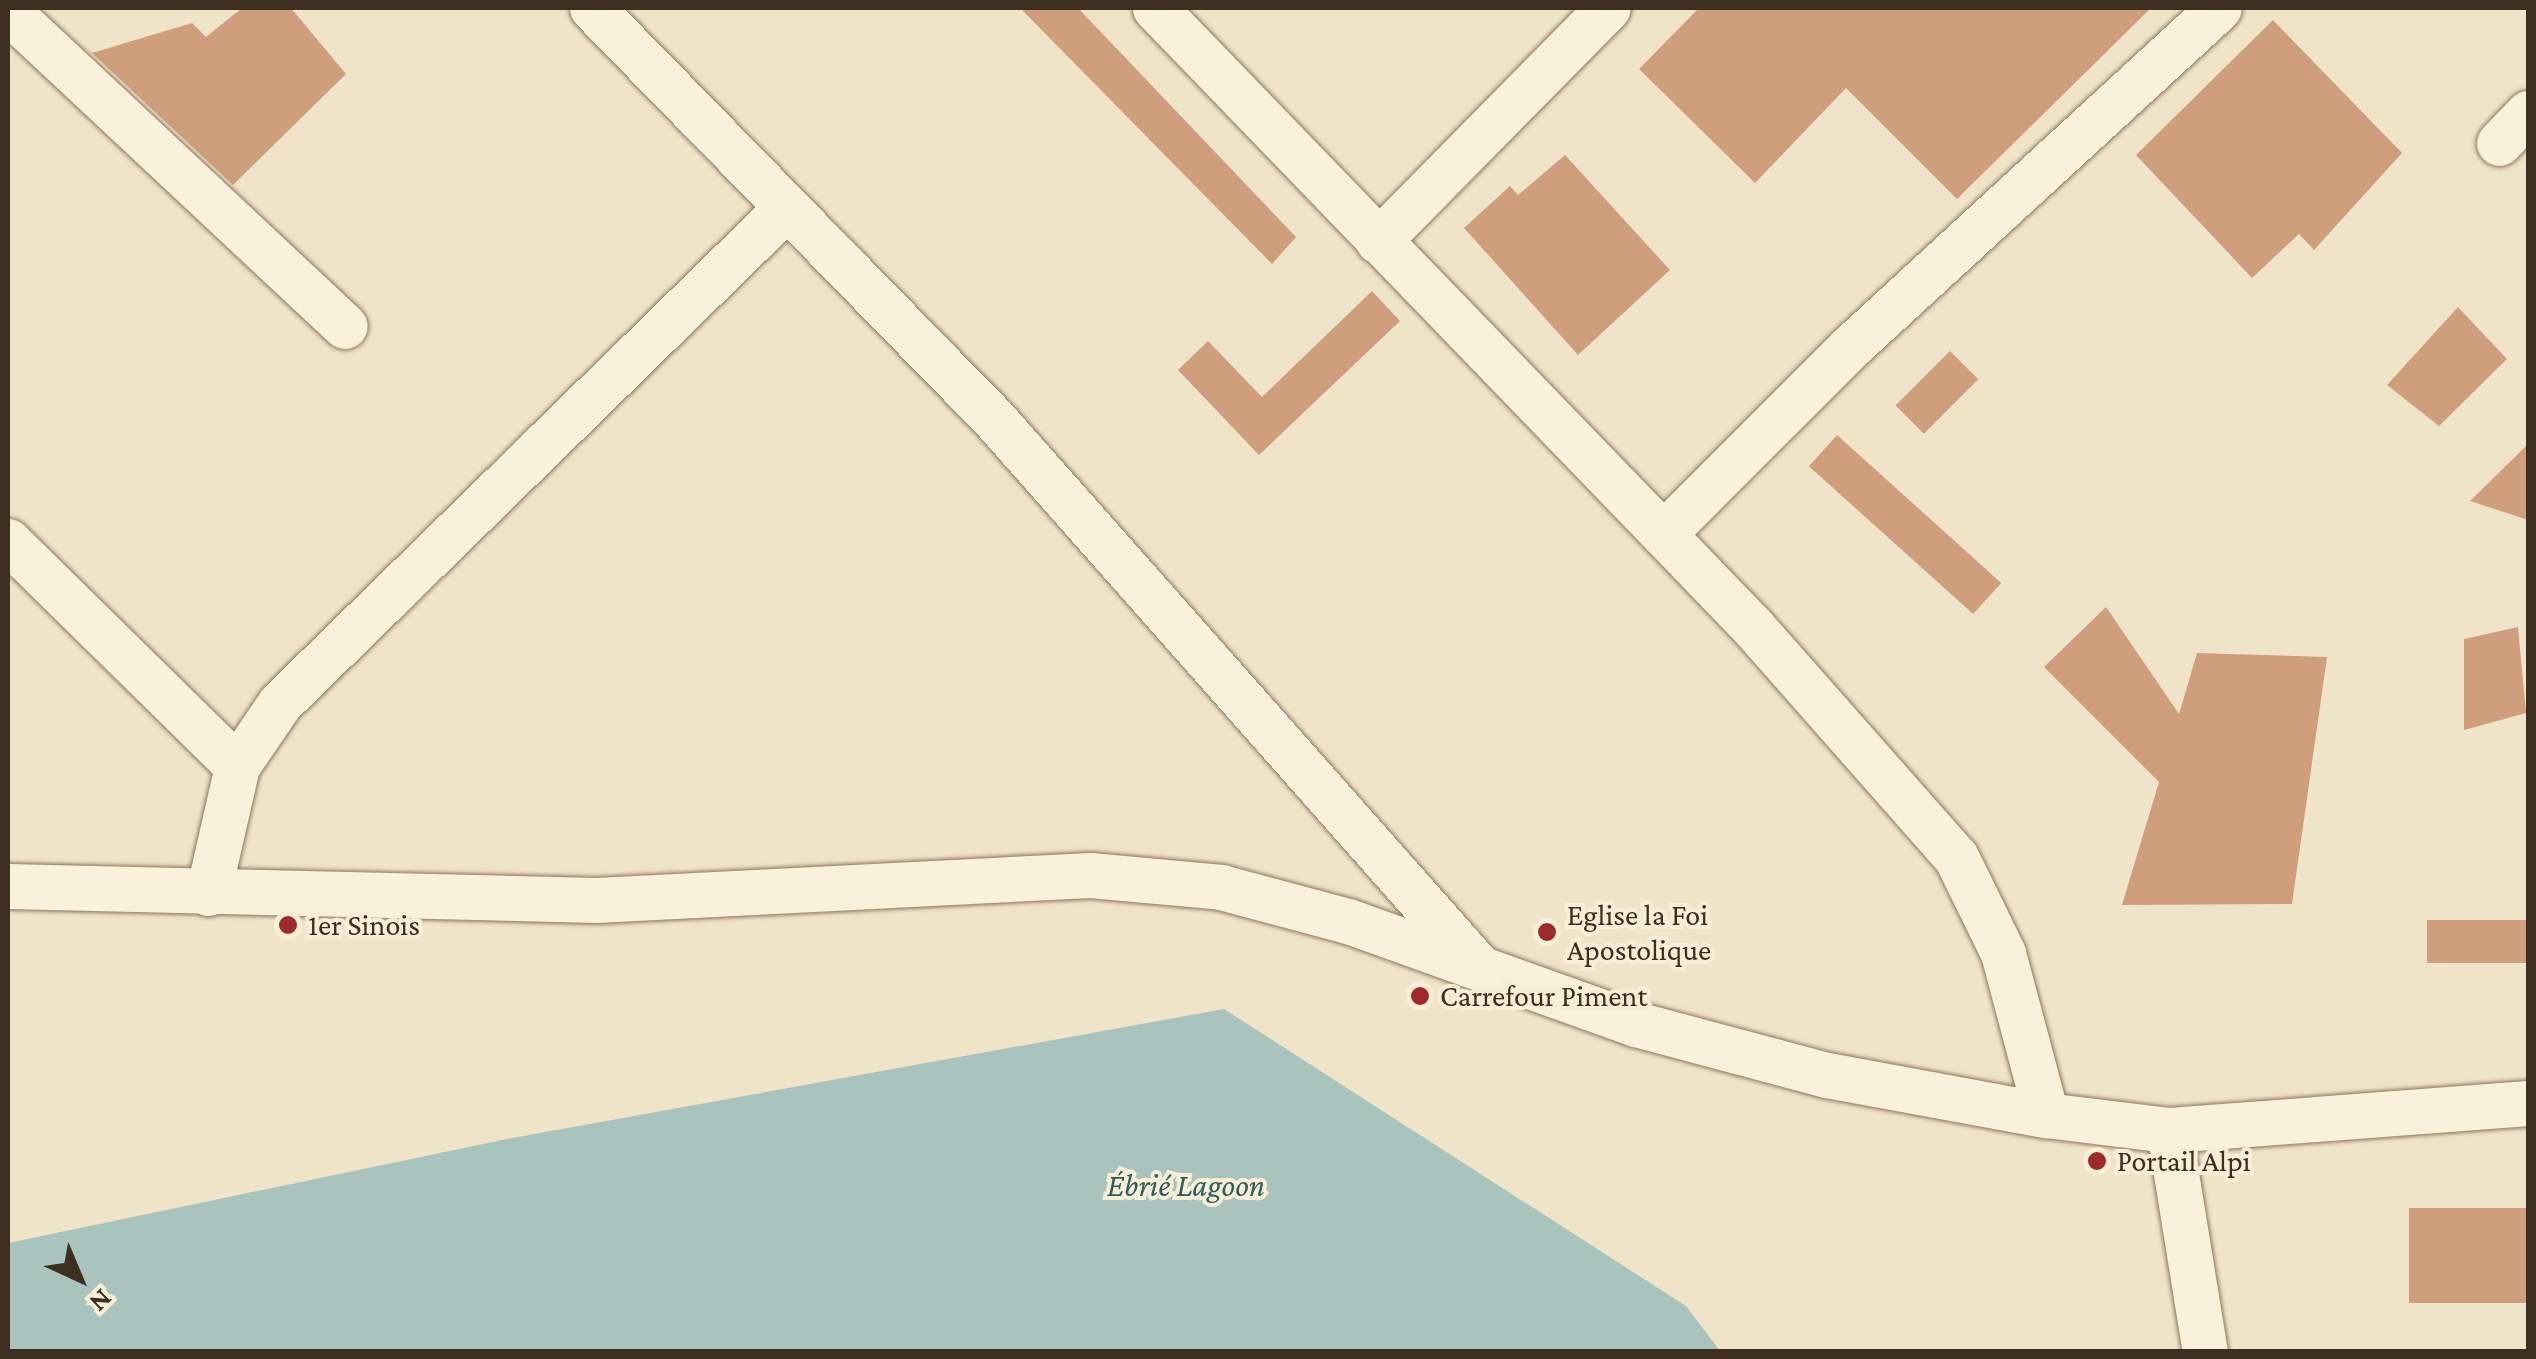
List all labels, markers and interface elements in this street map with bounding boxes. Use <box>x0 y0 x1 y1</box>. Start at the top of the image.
place label: Eglise la Foi Apostolique <box>1567 897 1711 968</box>
place label: 1er Sinois <box>308 907 420 943</box>
marker: 1er Sinois <box>277 914 299 936</box>
marker: Eglise la Foi Apostolique <box>1536 921 1558 943</box>
place label: Carrefour Piment <box>1440 978 1647 1014</box>
marker: Carrefour Piment <box>1409 985 1431 1007</box>
place label: Portail Alpi <box>2117 1143 2251 1179</box>
marker: Portail Alpi <box>2086 1150 2108 1172</box>
water label: Ébrié Lagoon <box>1107 1166 1265 1204</box>
north arrow <box>30 1229 130 1329</box>
text: N <box>84 1283 119 1319</box>

